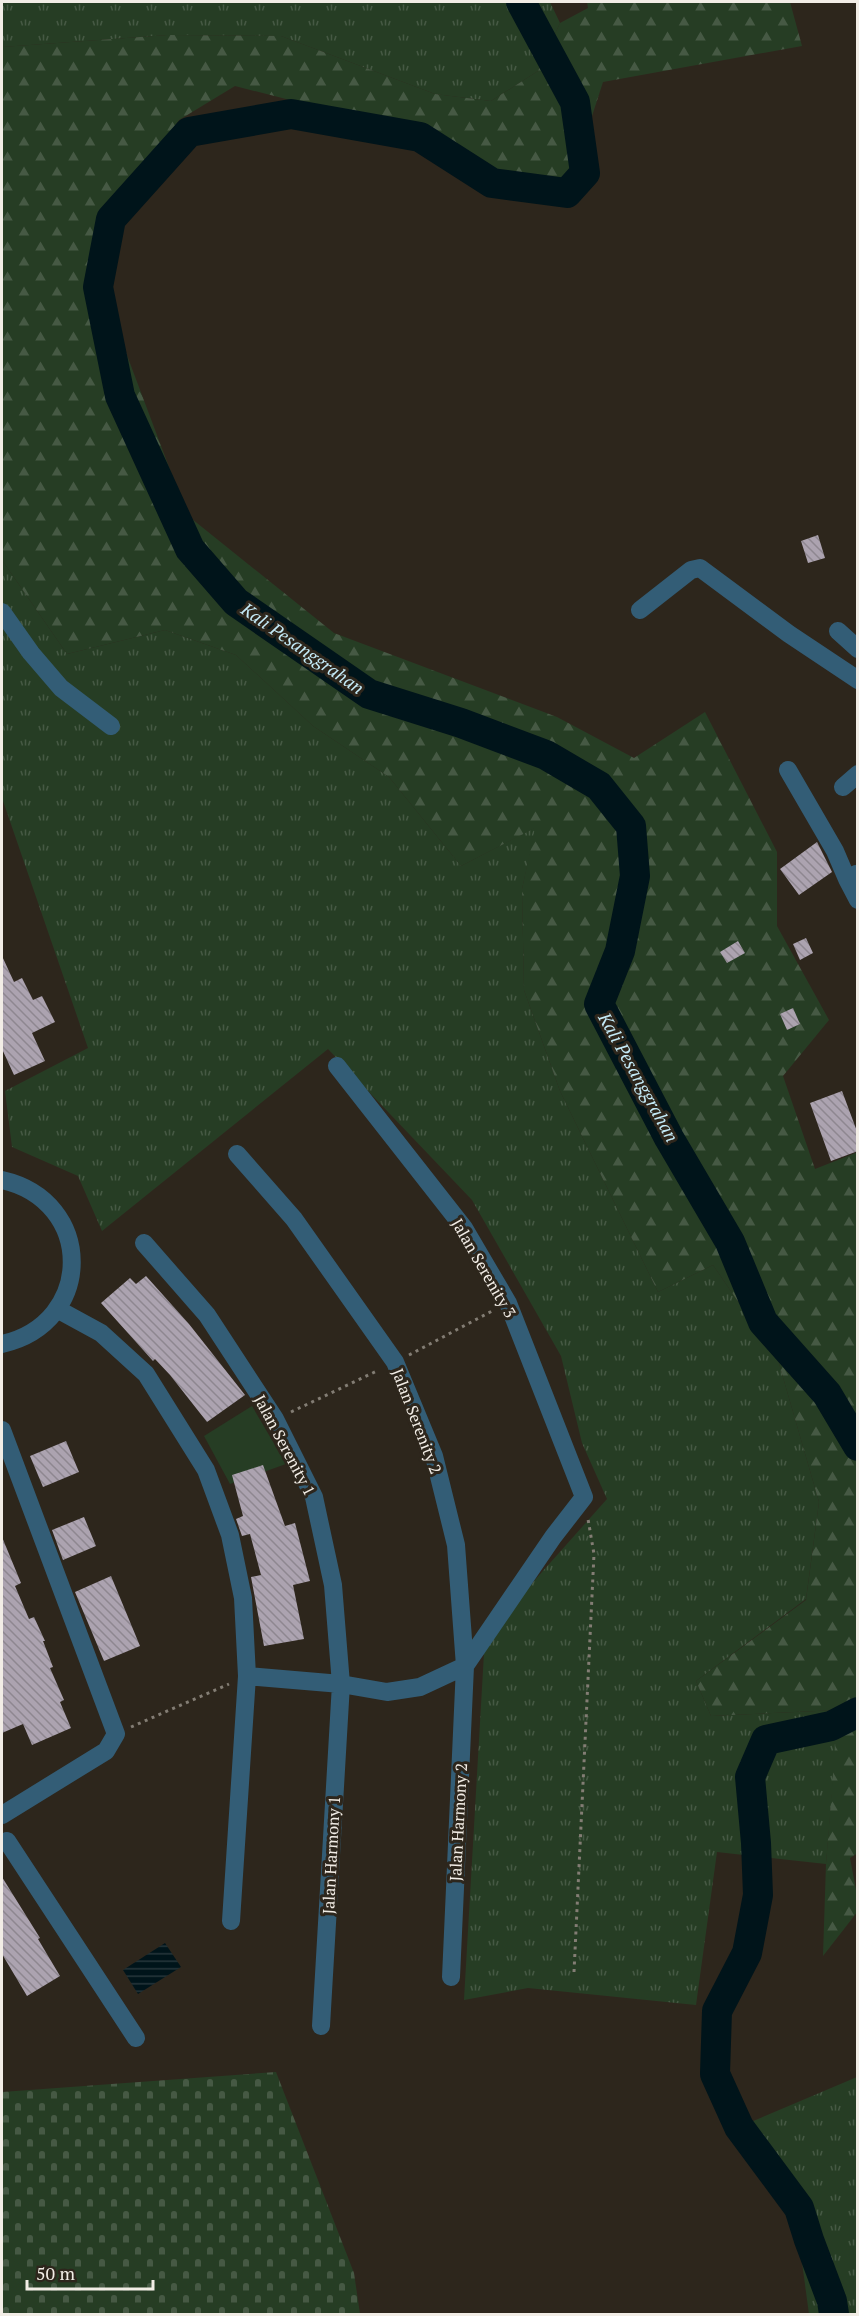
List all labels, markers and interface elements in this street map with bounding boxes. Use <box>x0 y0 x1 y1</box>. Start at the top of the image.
water label: Kali Pesanggrahan <box>236 596 369 699</box>
water label: Kali Pesanggrahan <box>593 1007 685 1146</box>
street label: Jalan Serenity 3 <box>447 1214 521 1322</box>
street label: Jalan Serenity 2 <box>387 1365 447 1477</box>
street label: Jalan Serenity 1 <box>249 1391 321 1499</box>
street label: Jalan Harmony 2 <box>444 1762 472 1882</box>
street label: Jalan Harmony 1 <box>317 1795 345 1915</box>
scale bar <box>27 2253 153 2291</box>
text: 50 m <box>36 2261 76 2285</box>

